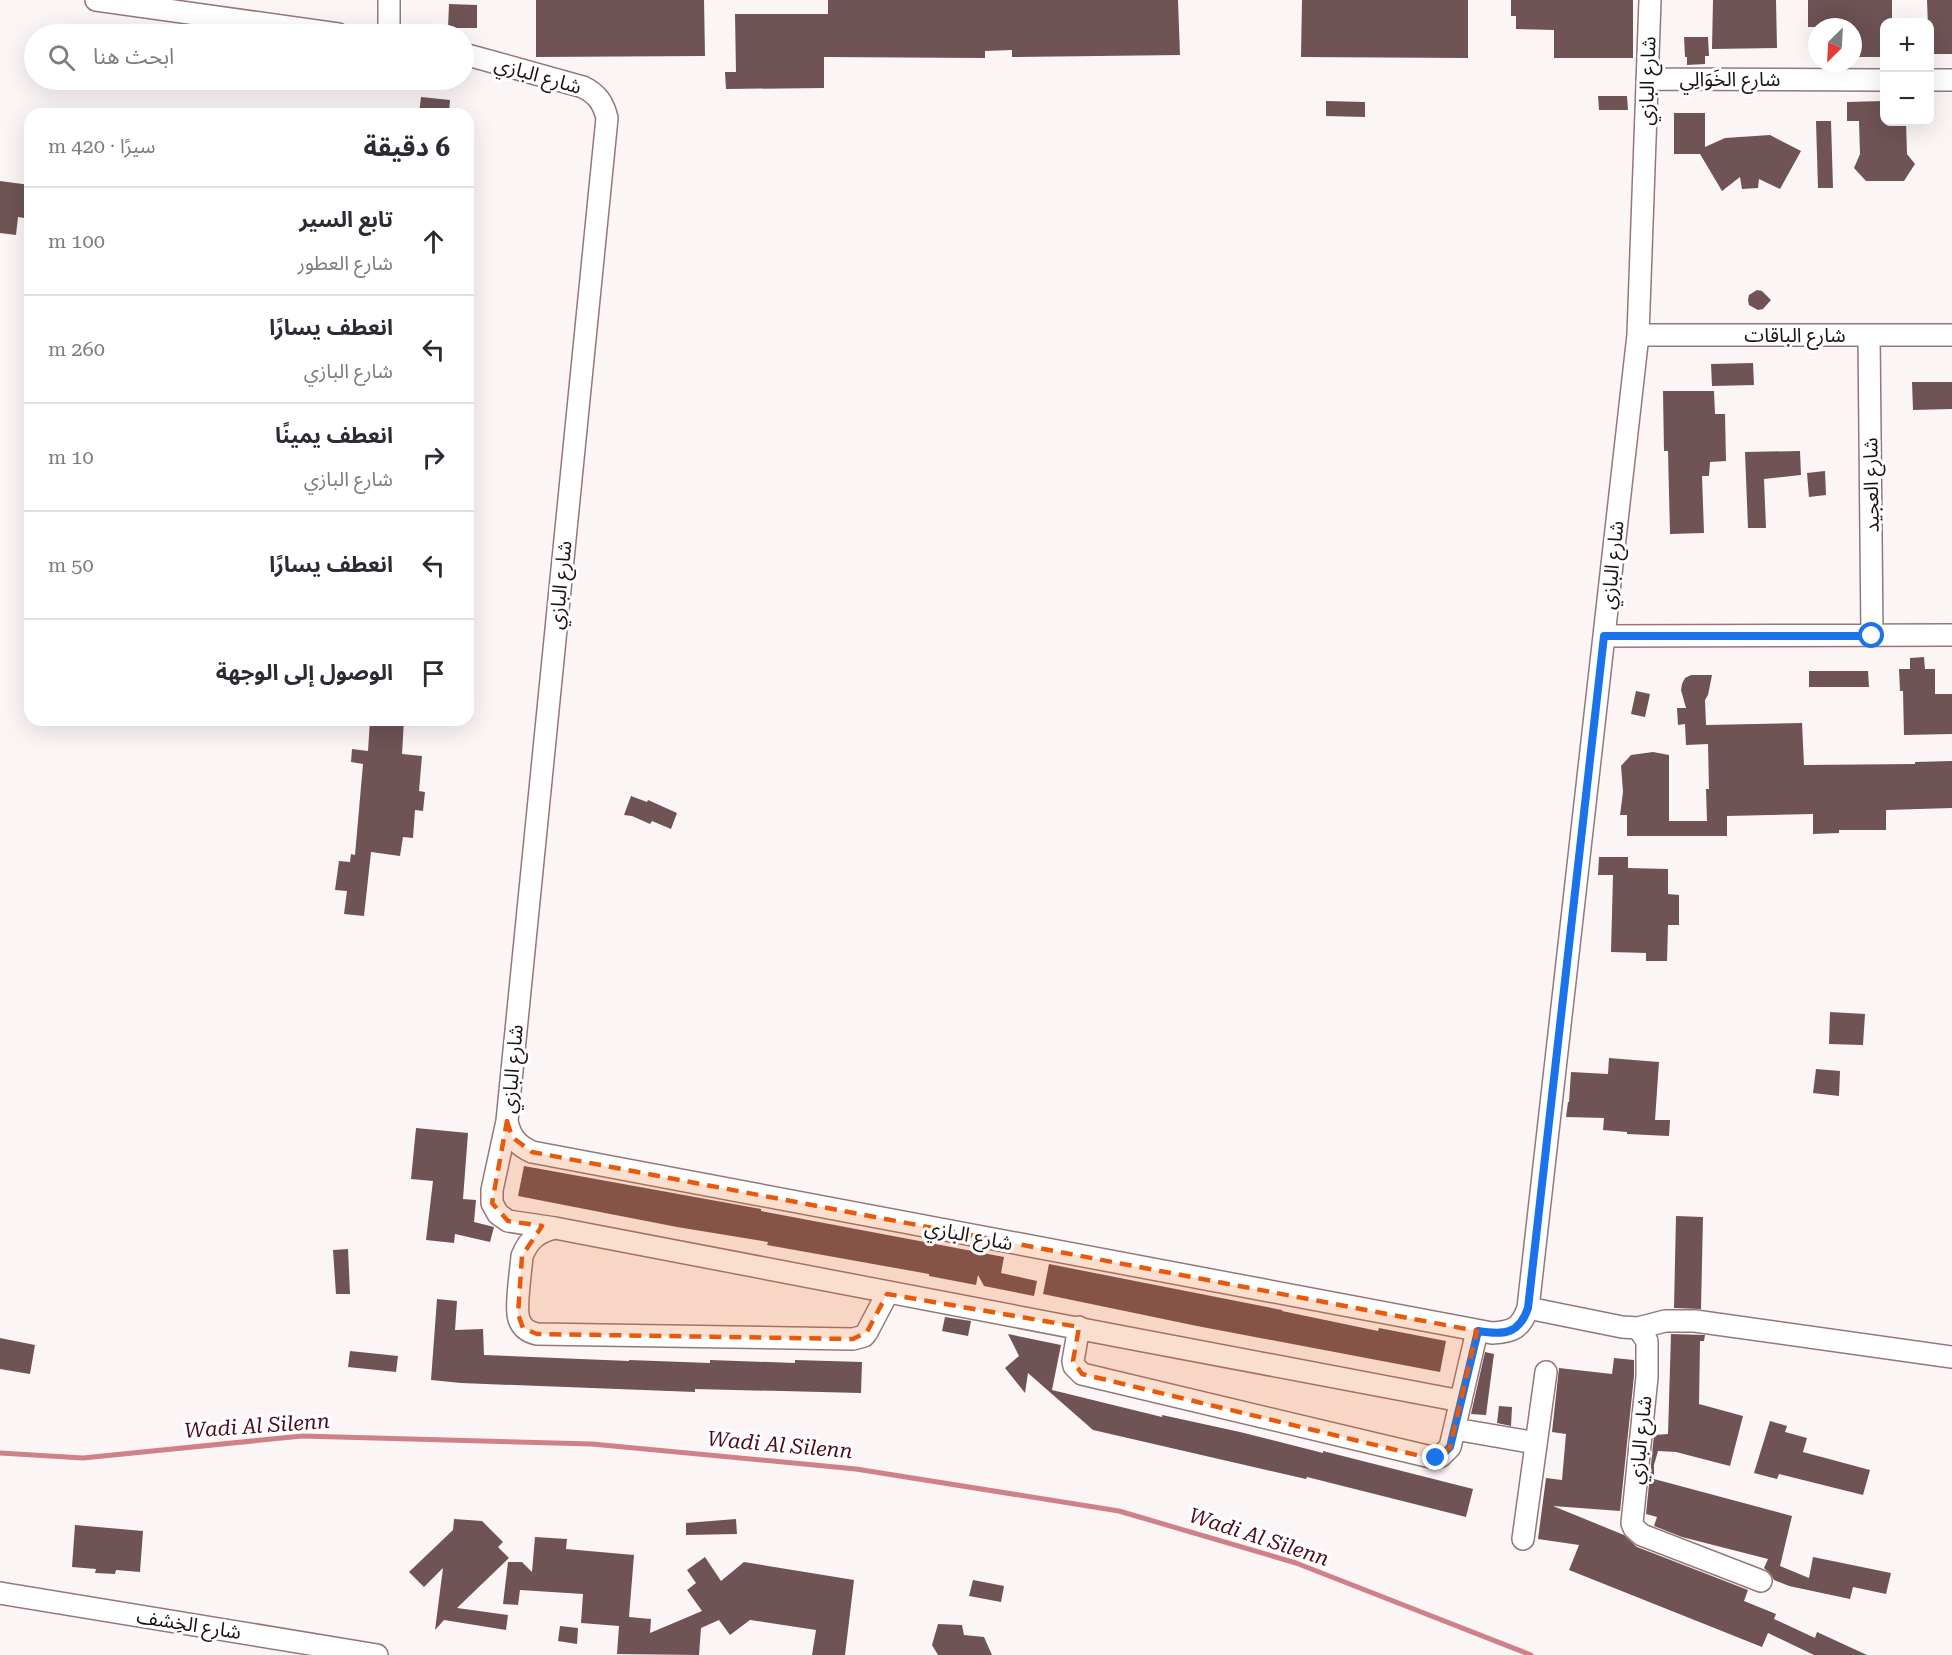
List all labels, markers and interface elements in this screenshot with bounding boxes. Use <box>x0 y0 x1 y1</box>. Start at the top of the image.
north arrow <box>1808 18 1862 72</box>
map controls <box>1880 18 1934 126</box>
button: + <box>1880 18 1934 72</box>
search box <box>24 24 474 90</box>
street label: شارع البازي <box>1633 36 1664 126</box>
icon: search <box>45 41 78 74</box>
text: ابحث هنا <box>93 44 174 69</box>
street label: شارع البازي <box>491 51 584 102</box>
street label: شارع الخَوَالِي <box>1680 67 1780 95</box>
button: − <box>1880 72 1934 126</box>
text: 6 دقيقة <box>363 132 450 162</box>
text: سيرًا · 420 m <box>48 134 155 158</box>
text: تابع السير <box>299 207 393 232</box>
icon: ahead <box>417 225 450 258</box>
text: 100 m <box>48 229 105 253</box>
text: شارع العطور <box>298 251 393 275</box>
text: انعطف يسارًا <box>269 315 393 340</box>
street label: شارع الباقات <box>1744 323 1846 350</box>
icon: left <box>417 333 450 366</box>
text: 260 m <box>48 337 105 361</box>
text: شارع البازي <box>304 359 393 383</box>
text: انعطف يمينًا <box>275 423 393 448</box>
street label: شارع العجيد <box>1858 437 1887 533</box>
icon: right <box>417 441 450 474</box>
text: 10 m <box>48 445 94 469</box>
text: شارع البازي <box>304 467 393 491</box>
street label: شارع البازي <box>1595 519 1632 611</box>
street label: شارع البازي <box>543 539 580 631</box>
icon: left <box>417 549 450 582</box>
text: انعطف يسارًا <box>269 552 393 577</box>
text: 50 m <box>48 553 94 577</box>
route start <box>1858 622 1884 648</box>
icon: arrive <box>417 657 450 690</box>
text: الوصول إلى الوجهة <box>216 660 393 685</box>
street label: شارع البازي <box>496 1024 531 1115</box>
street label: شارع البازي <box>922 1215 1015 1259</box>
street label: شارع البازي <box>1623 1394 1660 1486</box>
water label: Wadi Al Silenn <box>183 1409 331 1443</box>
water label: Wadi Al Silenn <box>706 1427 854 1463</box>
route end <box>1422 1444 1448 1470</box>
water label: Wadi Al Silenn <box>1186 1503 1332 1571</box>
street label: شارع الخِشف <box>134 1604 243 1647</box>

